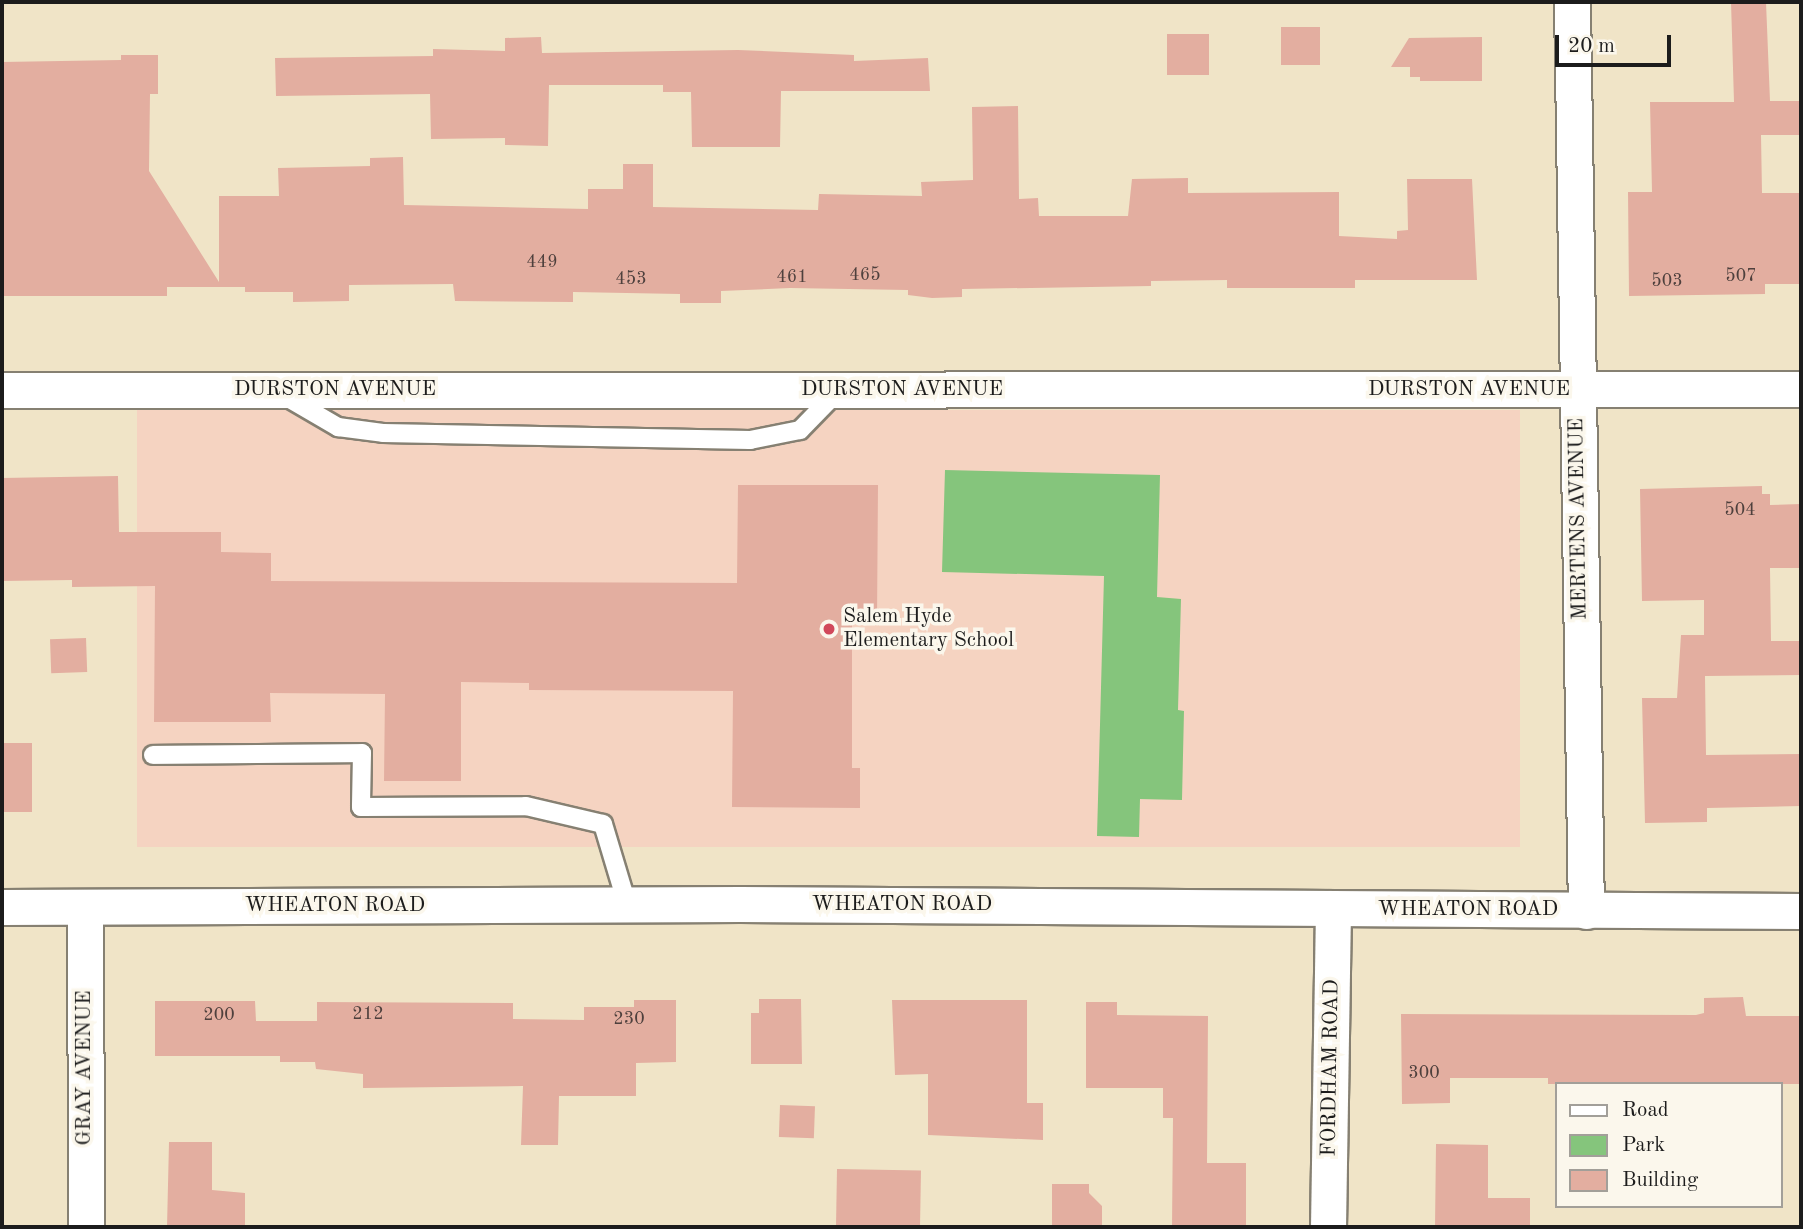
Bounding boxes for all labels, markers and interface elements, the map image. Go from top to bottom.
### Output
scale bar [1558,21,1674,65]
text: 20 m [1568,36,1615,57]
house number: 449 [526,251,558,273]
house number: 465 [849,264,881,286]
house number: 507 [1725,265,1757,287]
house number: 461 [776,266,808,288]
house number: 453 [615,268,647,290]
house number: 503 [1651,270,1683,292]
street label: DURSTON AVENUE [234,377,436,403]
street label: DURSTON AVENUE [801,377,1003,403]
street label: DURSTON AVENUE [1368,377,1570,403]
street label: MERTENS AVENUE [1565,418,1593,620]
house number: 504 [1724,499,1756,521]
place label: Salem Hyde Elementary School [843,604,1014,654]
marker: Salem Hyde Elementary School [821,621,837,637]
street label: WHEATON ROAD [812,892,992,918]
street label: WHEATON ROAD [245,893,425,919]
street label: WHEATON ROAD [1378,897,1558,923]
street label: FORDHAM ROAD [1317,979,1345,1157]
street label: GRAY AVENUE [72,990,98,1146]
house number: 212 [352,1003,384,1025]
house number: 200 [203,1004,235,1026]
house number: 230 [613,1008,645,1030]
house number: 300 [1408,1062,1440,1084]
legend [1554,1082,1782,1208]
text: Road [1622,1100,1669,1121]
text: Park [1622,1135,1665,1156]
text: Building [1622,1170,1698,1191]

